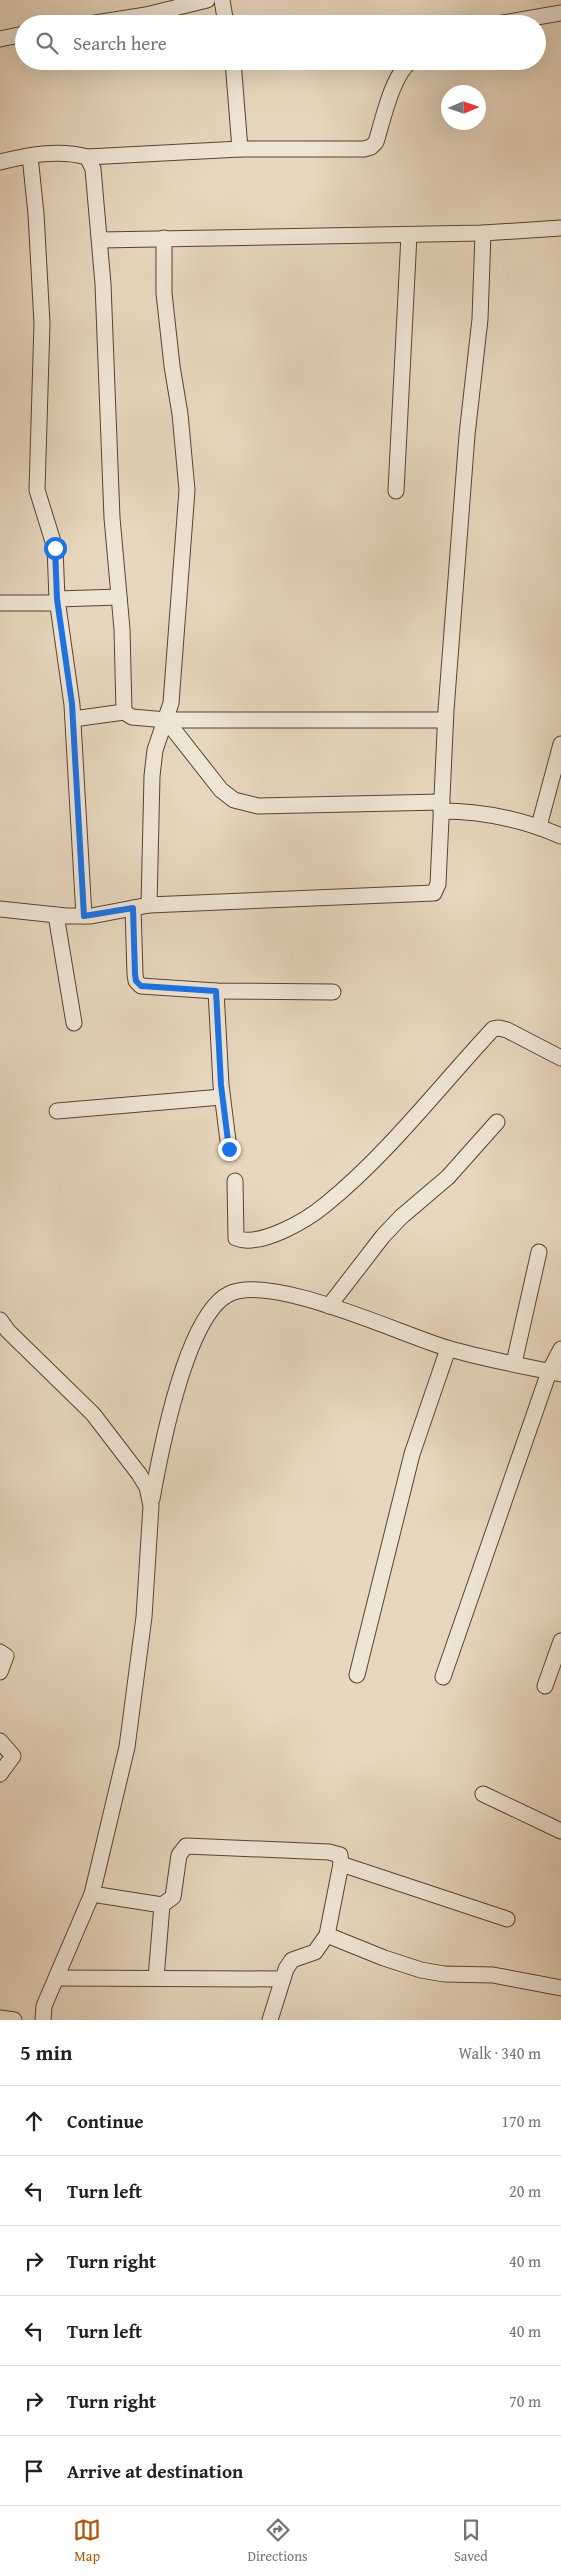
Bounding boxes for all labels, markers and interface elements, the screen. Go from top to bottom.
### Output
search box [15,15,546,70]
icon: search [33,29,61,57]
text: Search here [73,29,167,57]
north arrow [441,85,486,130]
route start [44,537,67,560]
route end [218,1138,241,1161]
text: 5 min [20,2037,72,2068]
text: Walk · 340 m [458,2041,541,2065]
icon: ahead [20,2107,48,2135]
text: Continue [67,2107,144,2135]
text: 170 m [501,2109,541,2133]
icon: left [20,2177,48,2205]
text: Turn left [67,2177,142,2205]
text: 20 m [509,2179,541,2203]
icon: right [20,2247,48,2275]
text: Turn right [67,2247,156,2275]
text: 40 m [509,2249,541,2273]
icon: left [20,2317,48,2345]
text: Turn left [67,2317,142,2345]
text: 40 m [509,2319,541,2343]
icon: right [20,2387,48,2415]
text: Turn right [67,2387,156,2415]
text: 70 m [509,2389,541,2413]
icon: arrive [20,2457,48,2485]
text: Arrive at destination [67,2457,243,2485]
tab: Map [73,2516,101,2566]
tab: Directions [247,2516,308,2566]
tab: Saved [454,2516,488,2566]

